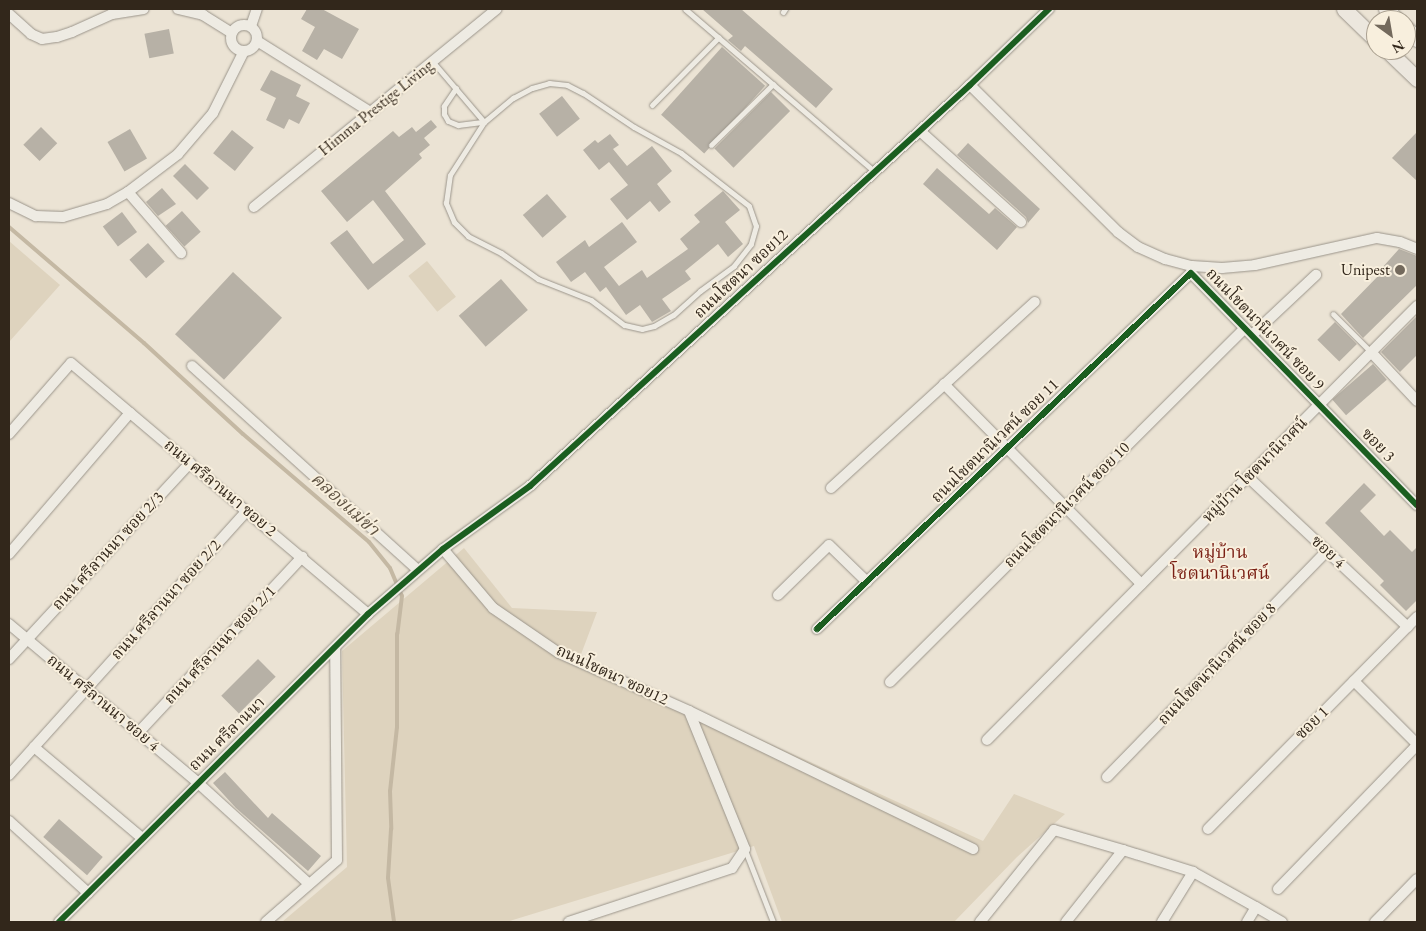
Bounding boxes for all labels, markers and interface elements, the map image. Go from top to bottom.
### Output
north arrow [1366,10,1416,60]
text: N [1389,36,1408,58]
street label: Himma Prestige Living [315,56,437,160]
street label: ถนนโชตนา ซอย12 [690,226,792,322]
place label: Unipest [1341,260,1390,280]
street label: ถนนโชตนานิเวศน์ ซอย 9 [1202,264,1328,394]
marker: Unipest [1394,264,1406,276]
street label: ถนนโชตนานิเวศน์ ซอย 11 [927,375,1063,507]
street label: หมู่บ้าน โชตนานิเวศน์ [1198,413,1312,527]
street label: ซอย 3 [1357,424,1399,466]
street label: ถนน ศรีลานนา ซอย 2 [160,435,280,541]
street label: ถนนโชตนานิเวศน์ ซอย 10 [1000,438,1134,572]
water label: คลองแม่ข่า [306,468,384,540]
street label: ถนน ศรีลานนา ซอย 2/3 [48,488,168,614]
street label: ซอย 4 [1307,532,1349,572]
street label: ถนน ศรีลานนา ซอย 2/2 [107,536,225,664]
district label: หมู่บ้าน โชตนานิเวศน์ [1170,542,1270,584]
street label: ถนน ศรีลานนา ซอย 2/1 [160,582,280,708]
street label: ถนนโชตนานิเวศน์ ซอย 8 [1154,599,1280,729]
street label: ถนนโชตนา ซอย12 [553,641,671,709]
street label: ถนน ศรีลานนา ซอย 4 [43,650,163,756]
street label: ถนน ศรีลานนา [185,693,269,775]
street label: ซอย 1 [1291,702,1333,744]

